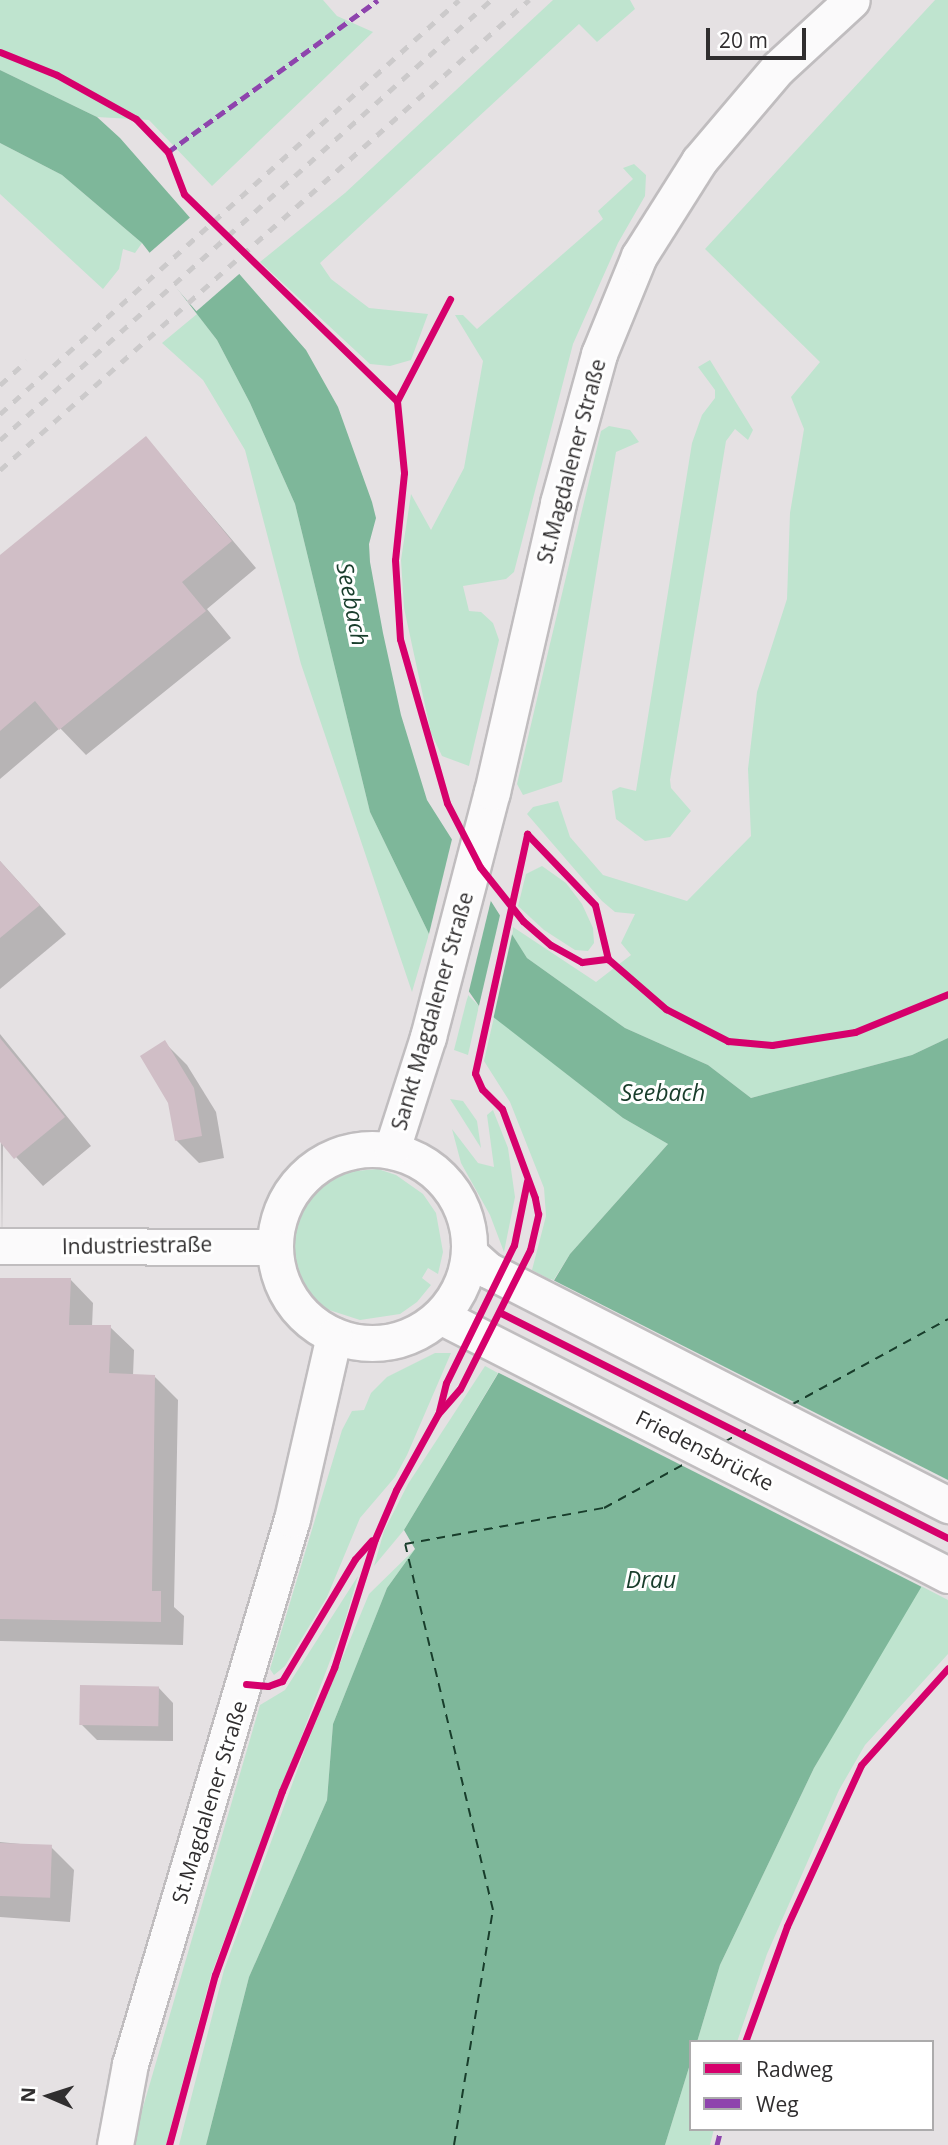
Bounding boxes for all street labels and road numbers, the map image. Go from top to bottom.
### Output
street label: St.Magdalener Straße [532,356,610,566]
street label: Sankt Magdalener Straße [386,889,478,1133]
street label: Industriestraße [62,1231,212,1259]
street label: Friedensbrücke [632,1404,778,1496]
street label: St.Magdalener Straße [166,1697,252,1907]

